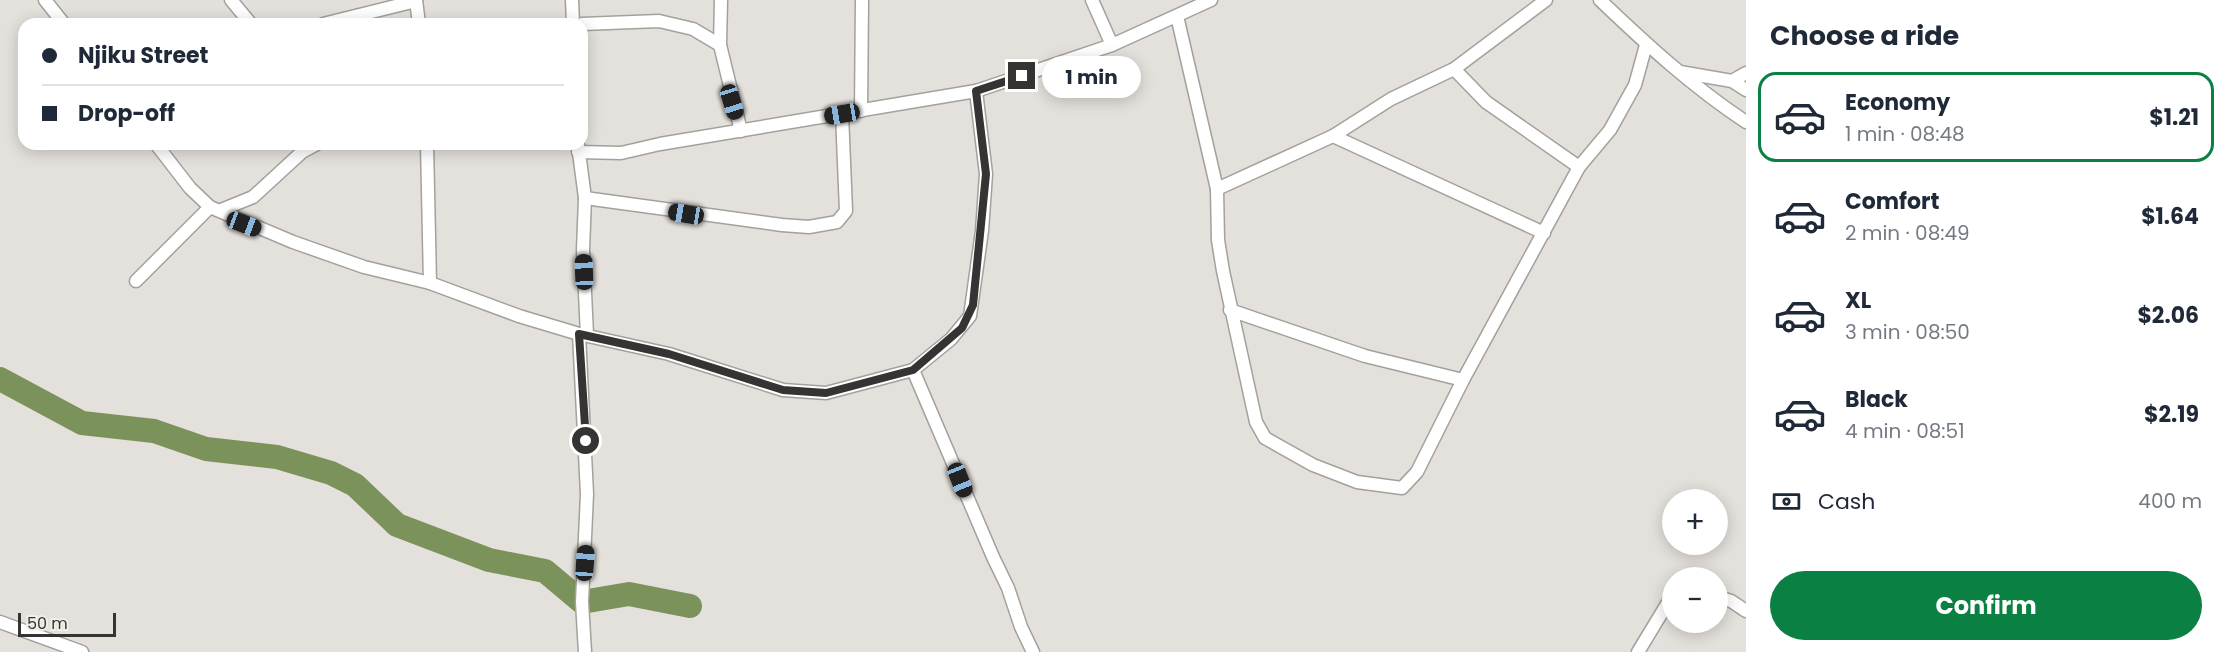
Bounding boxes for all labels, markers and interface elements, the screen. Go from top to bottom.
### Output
text: Choose a ride [1770,17,1959,54]
text: Njiku Street [78,40,209,71]
callout: 1 min [1043,55,1142,97]
route end [1008,62,1035,89]
text: 1 min [1065,63,1118,91]
car [718,82,746,122]
text: Economy [1845,87,1950,118]
icon: car [1773,90,1827,144]
text: Drop-off [78,98,175,129]
car [823,102,861,126]
text: $1.21 [2149,102,2199,133]
text: 1 min · 08:48 [1845,120,1965,148]
text: Comfort [1845,186,1939,217]
icon: car [1773,189,1827,243]
text: $1.64 [2141,201,2199,232]
car [667,202,705,226]
car [224,209,264,239]
text: 2 min · 08:49 [1845,219,1970,247]
car [574,254,594,290]
text: XL [1845,285,1871,316]
icon: car [1773,288,1827,342]
text: $2.06 [2137,300,2199,331]
text: 3 min · 08:50 [1845,318,1970,346]
text: Black [1845,384,1908,415]
icon: car [1773,387,1827,441]
text: $2.19 [2144,399,2199,430]
text: 4 min · 08:51 [1845,417,1965,445]
route start [572,427,599,454]
car [945,460,975,500]
icon: cash [1770,485,1803,518]
text: Cash [1818,486,1875,517]
text: 400 m [2138,487,2202,515]
map controls [1662,489,1728,633]
button: + [1662,489,1728,555]
car [575,544,595,582]
button: − [1662,567,1728,633]
button: Confirm [1770,571,2202,640]
scale bar [18,610,116,638]
text: 50 m [27,612,68,635]

